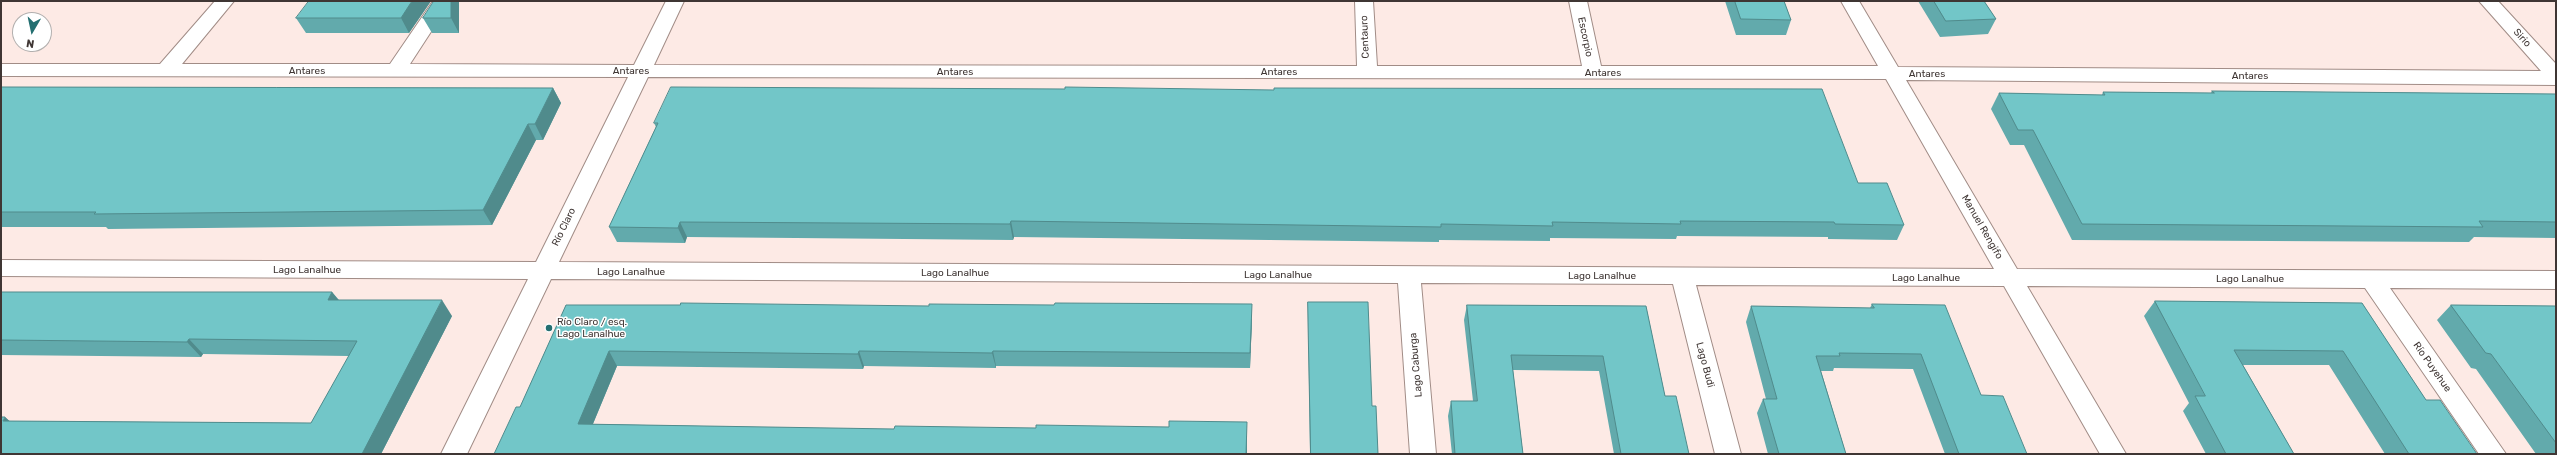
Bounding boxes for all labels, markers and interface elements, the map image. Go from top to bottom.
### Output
north arrow [12,12,52,52]
street label: Centauro [1358,15,1372,59]
street label: Escorpio [1575,16,1595,58]
street label: Sirio [2511,26,2533,50]
text: N [25,36,35,50]
street label: Antares [289,65,325,77]
street label: Antares [613,65,649,77]
street label: Antares [937,66,973,78]
street label: Antares [1261,66,1297,78]
street label: Antares [1585,67,1621,79]
street label: Antares [1909,68,1945,80]
street label: Antares [2232,70,2268,82]
street label: Manuel Rengifo [1959,193,2005,261]
street label: Río Claro [550,206,578,248]
street label: Lago Lanalhue [273,264,341,276]
street label: Lago Lanalhue [597,266,665,278]
street label: Lago Lanalhue [921,267,989,279]
street label: Lago Lanalhue [1244,269,1312,281]
street label: Lago Lanalhue [1568,270,1636,282]
street label: Lago Lanalhue [1892,272,1960,284]
street label: Lago Lanalhue [2216,273,2284,285]
place label: Río Claro / esq. Lago Lanalhue [557,316,627,340]
marker: Río Claro / esq. Lago Lanalhue [544,323,554,333]
street label: Lago Caburga [1407,332,1425,398]
street label: Río Puyehue [2410,340,2454,394]
street label: Lago Budi [1693,341,1717,389]

